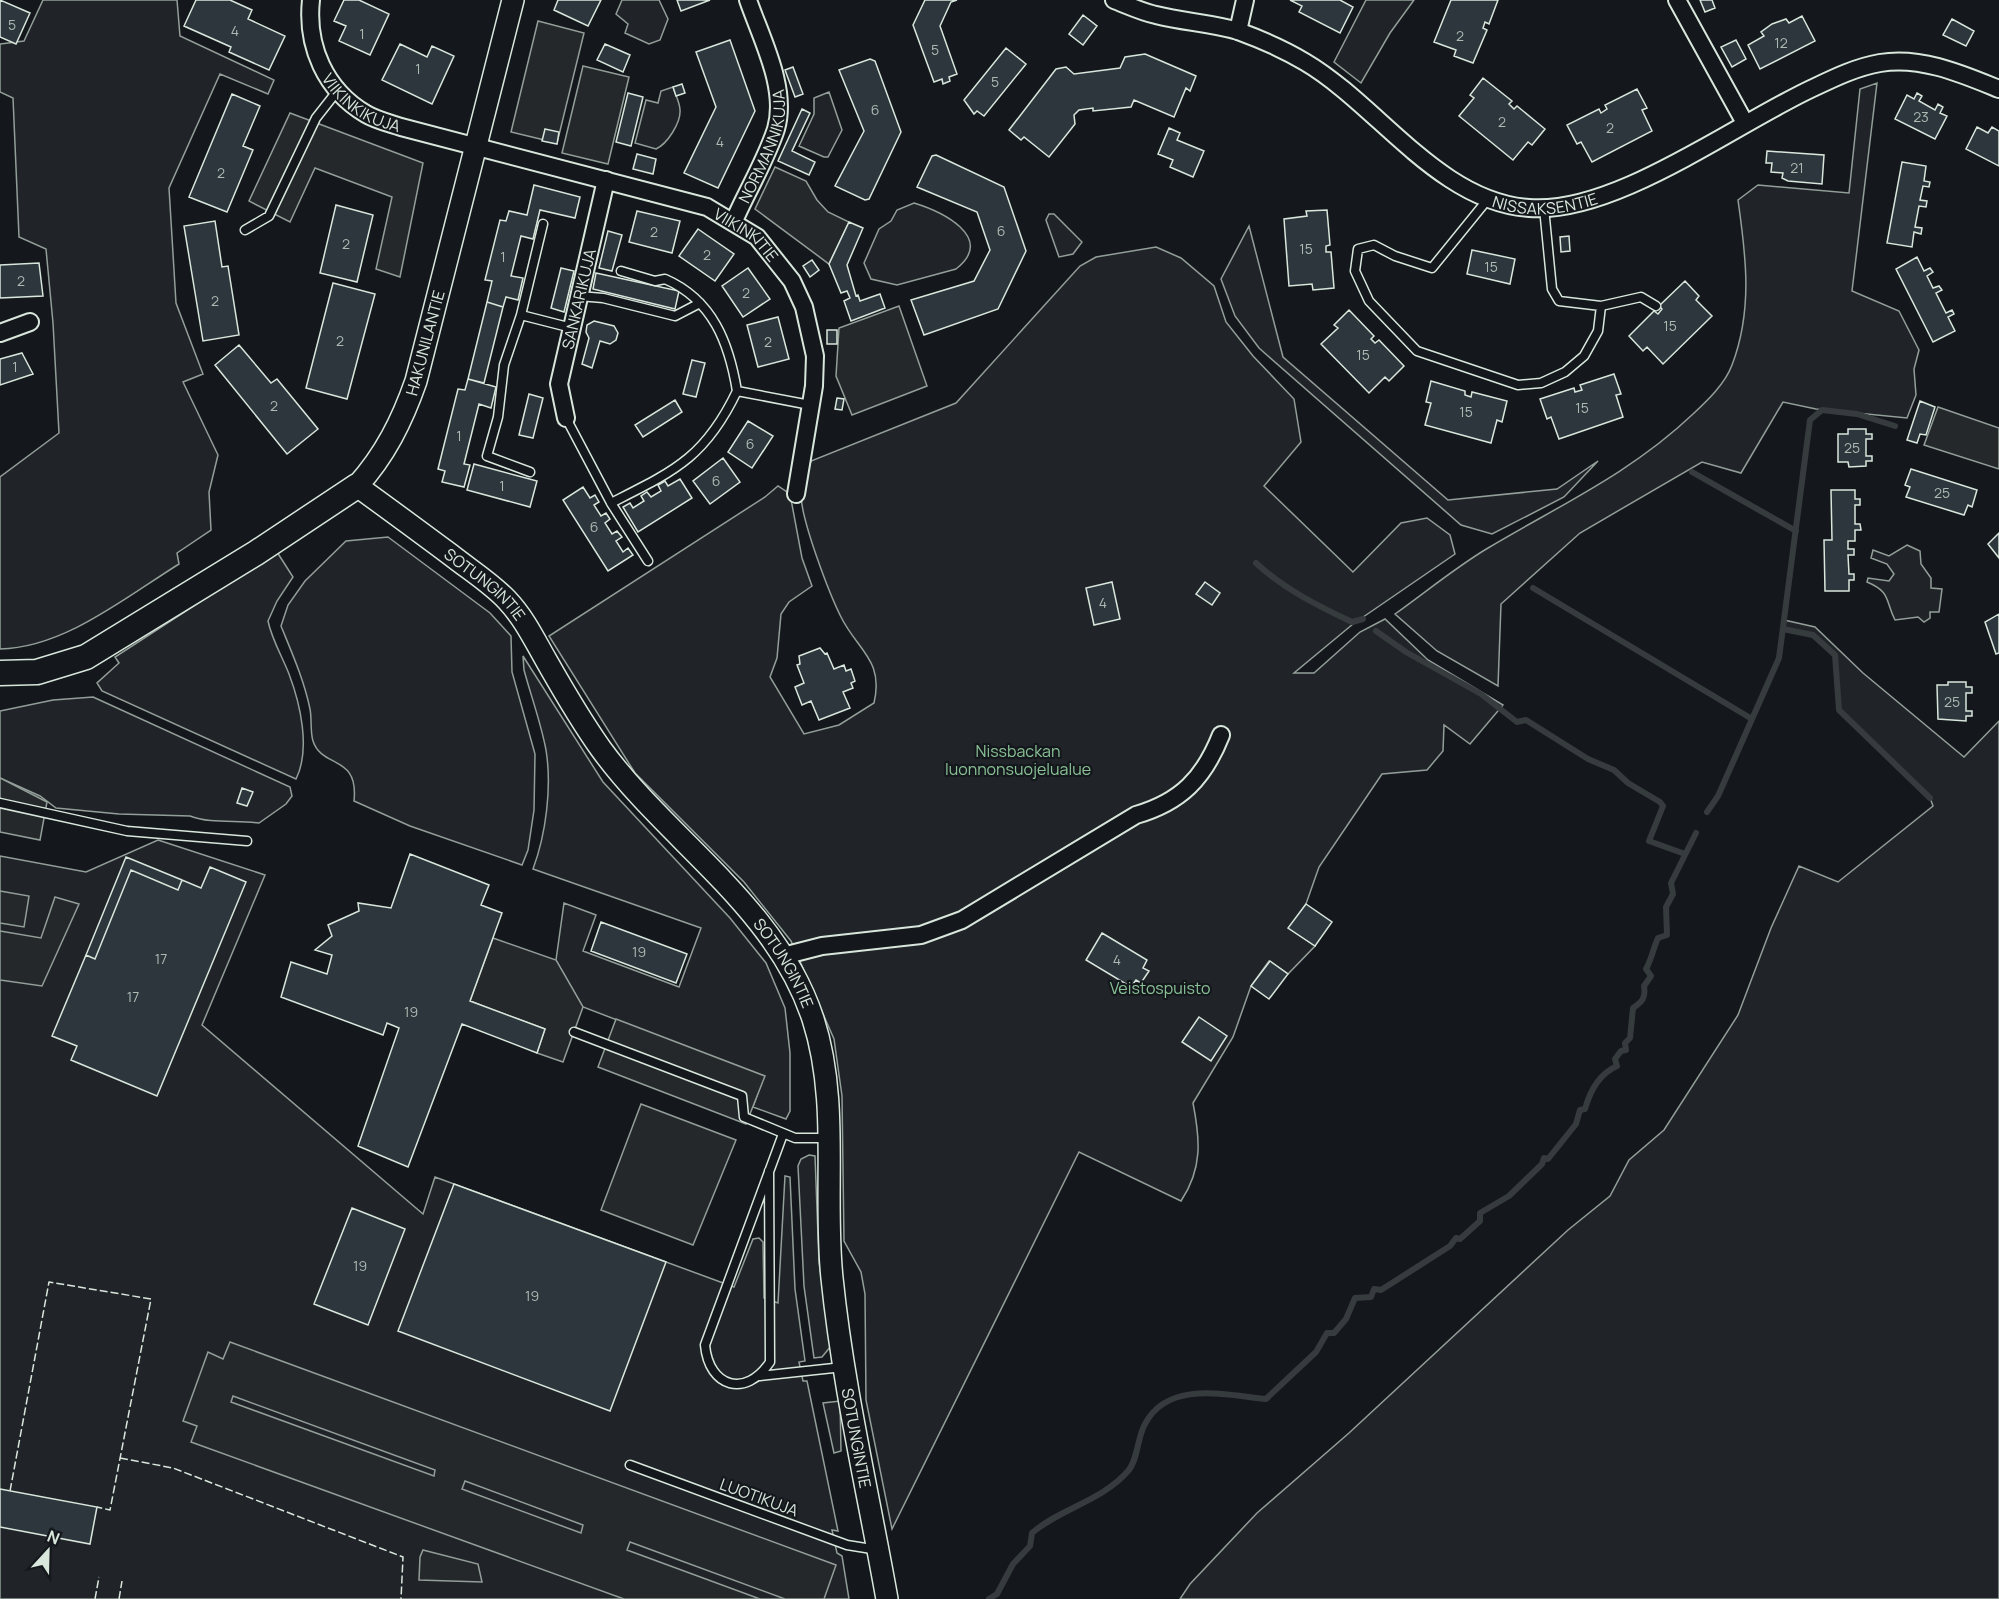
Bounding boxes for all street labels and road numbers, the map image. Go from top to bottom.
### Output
street label: VIIKINKIKUJA [317,69,403,137]
street label: NORMANNIKUJA [733,88,790,207]
street label: NISSAKSENTIE [1490,187,1600,219]
street label: VIIKINKITIE [710,203,783,266]
street label: SANKARIKUJA [556,247,601,351]
street label: HAKUNILANTIE [400,288,450,398]
street label: SOTUNGINTIE [440,543,531,625]
street label: SOTUNGINTIE [749,913,819,1011]
street label: SOTUNGINTIE [837,1386,877,1490]
street label: LUOTIKUJA [717,1473,801,1521]

